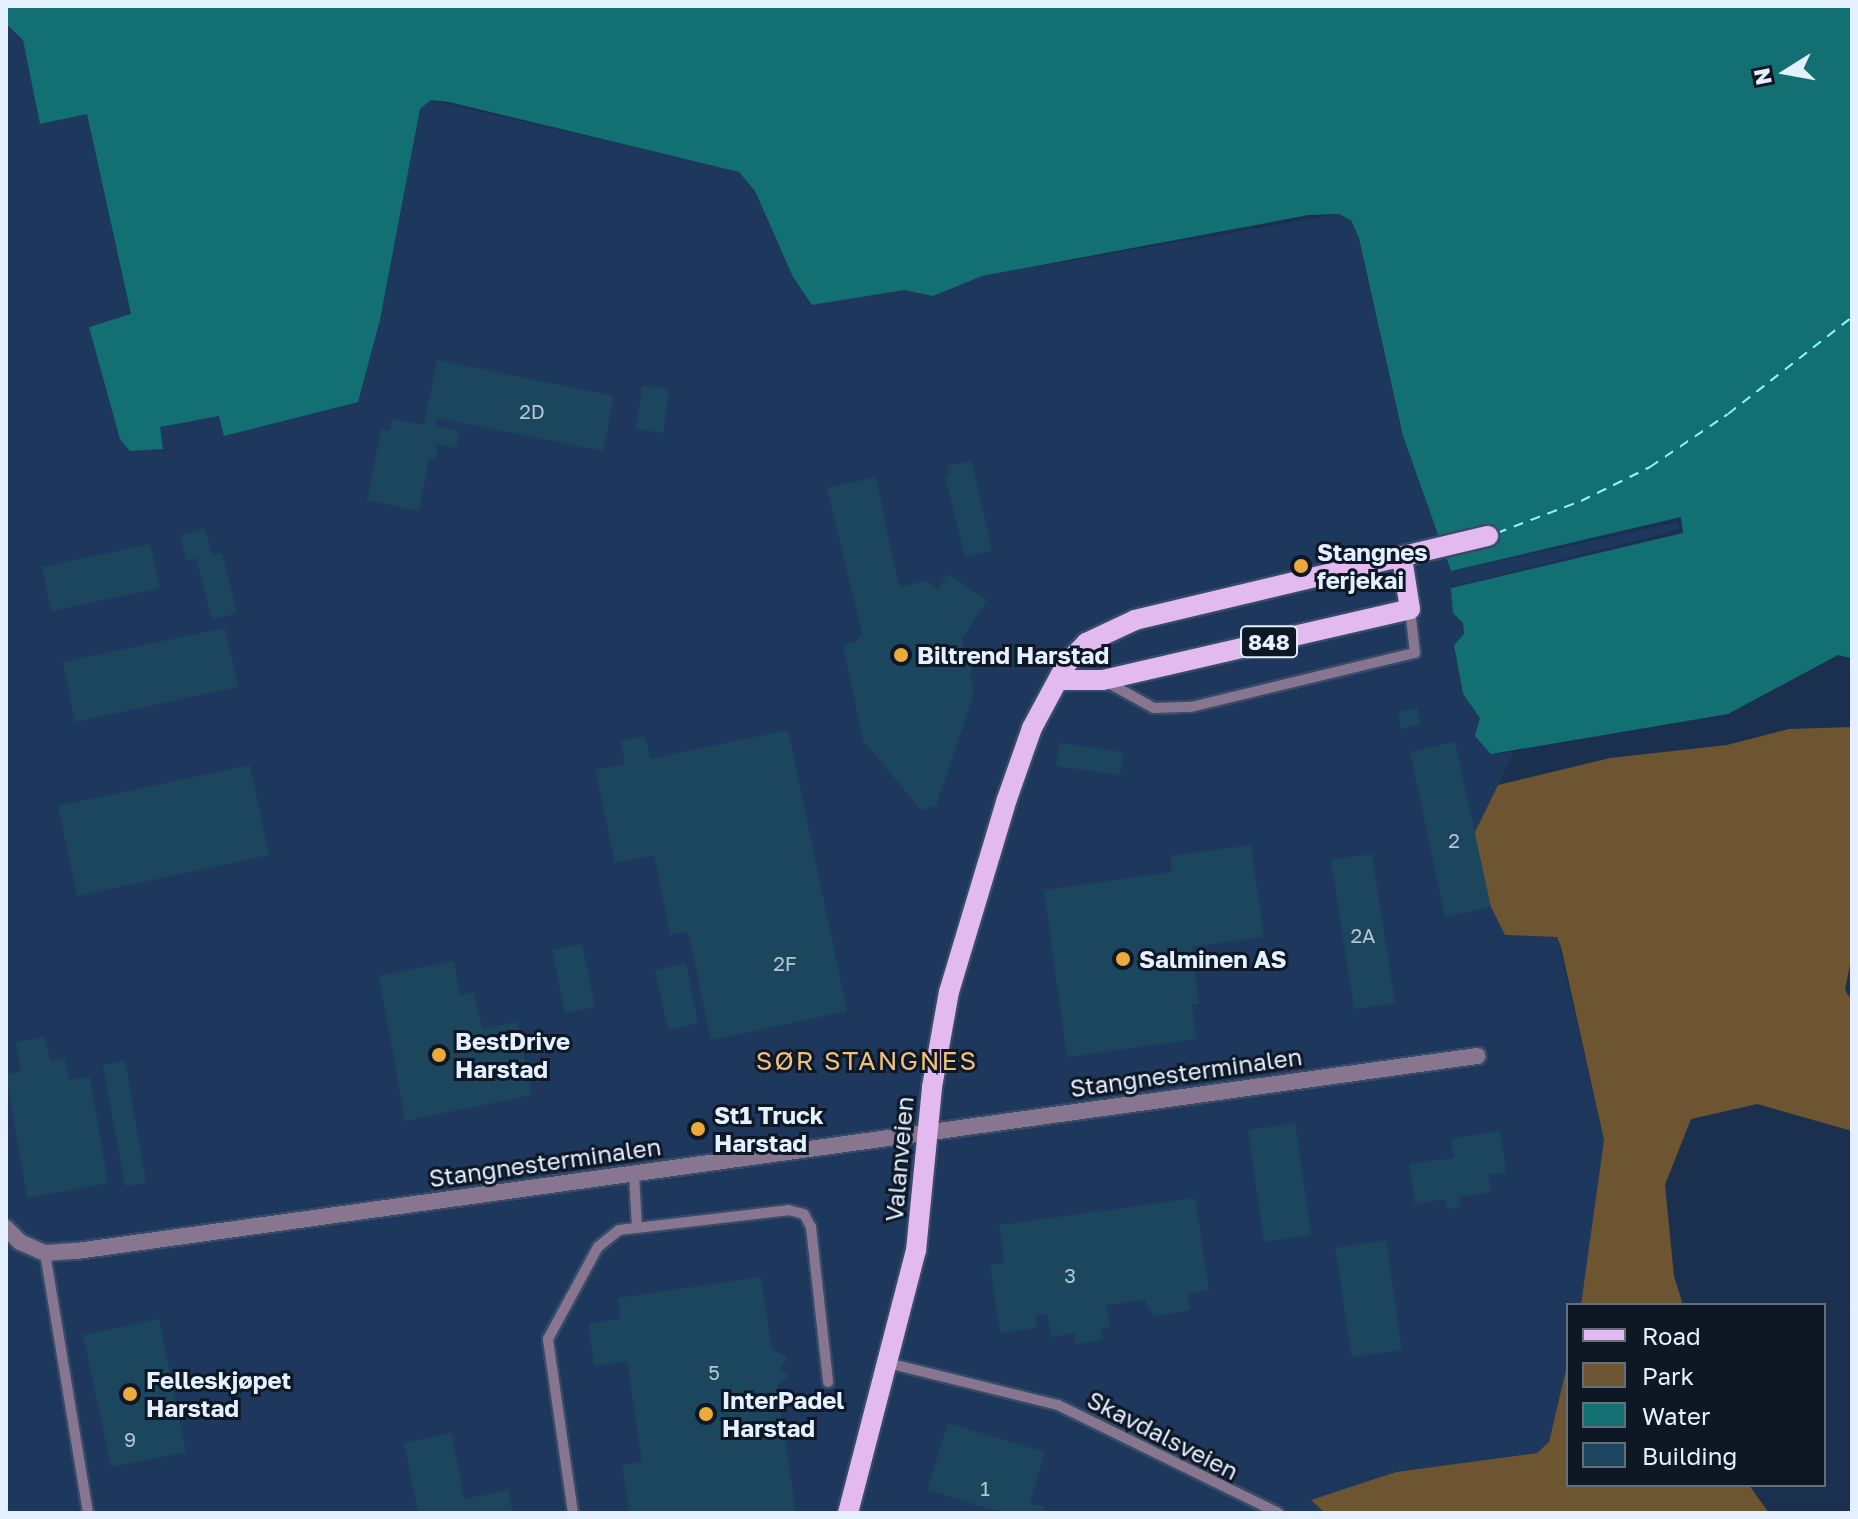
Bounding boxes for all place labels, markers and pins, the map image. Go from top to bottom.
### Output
place label: Stangnes ferjekai [1317,538,1428,594]
marker: Stangnes ferjekai [1292,557,1310,575]
place label: Biltrend Harstad [917,641,1109,669]
marker: Biltrend Harstad [892,646,910,664]
place label: Salminen AS [1139,945,1287,973]
marker: Salminen AS [1114,950,1132,968]
place label: BestDrive Harstad [455,1027,570,1083]
marker: BestDrive Harstad [430,1046,448,1064]
place label: St1 Truck Harstad [714,1101,824,1157]
marker: St1 Truck Harstad [689,1120,707,1138]
place label: Felleskjøpet Harstad [146,1366,291,1422]
marker: Felleskjøpet Harstad [121,1385,139,1403]
place label: InterPadel Harstad [722,1386,844,1442]
marker: InterPadel Harstad [697,1405,715,1423]

